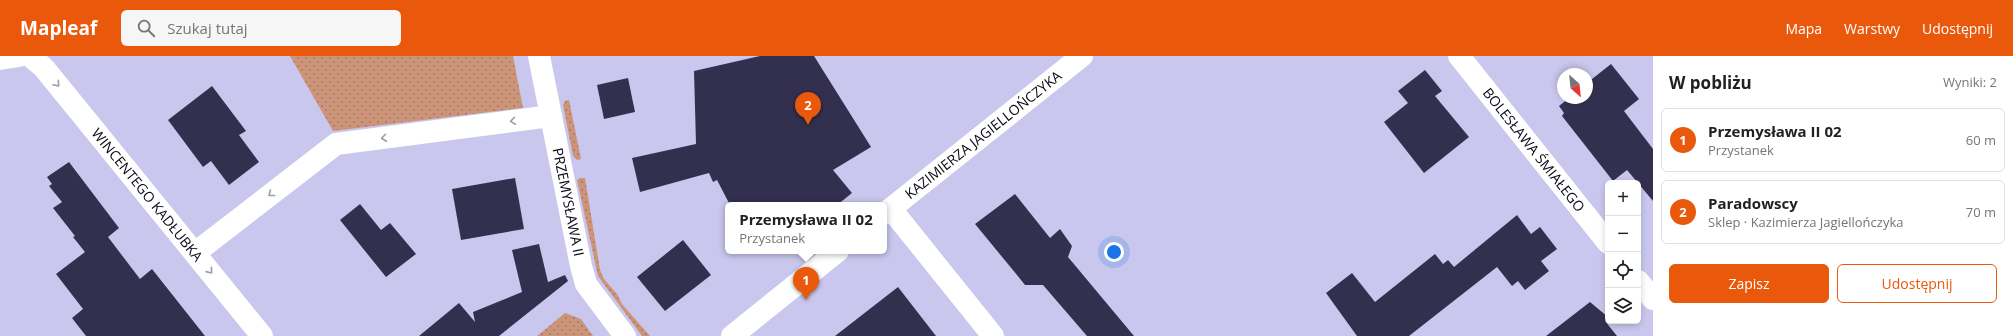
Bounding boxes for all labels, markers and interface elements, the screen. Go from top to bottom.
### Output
search box [121,10,401,46]
text: Mapleaf [20,15,97,41]
icon: search [135,17,157,39]
text: Szukaj tutaj [167,18,248,38]
text: Mapa [1785,19,1822,38]
text: Warstwy [1844,19,1900,38]
text: Udostępnij [1922,19,1993,38]
street label: KAZIMIERZA JAGIELLOŃCZYKA [901,66,1065,203]
north arrow [1557,68,1593,104]
text: W pobliżu [1669,71,1752,94]
text: Wyniki: 2 [1943,73,1997,91]
one-way arrow [52,80,59,87]
street label: BOLESŁAWA ŚMIAŁEGO [1479,84,1590,216]
pin: 2 [795,92,821,125]
one-way arrow [510,117,516,126]
text: Przemysława II 02 [1708,121,1842,141]
street label: WINCENTEGO KADŁUBKA [88,124,208,265]
text: 1 [1679,131,1687,149]
text: 60 m [1966,131,1996,149]
one-way arrow [381,133,387,142]
text: Przystanek [1708,141,1774,159]
street label: PRZEMYSŁAWA II [549,146,589,258]
map controls [1605,180,1641,324]
button: + [1605,180,1641,216]
one-way arrow [268,189,275,197]
text: Paradowscy [1708,193,1798,213]
popup [725,202,887,254]
text: 2 [1679,203,1687,221]
text: 70 m [1966,203,1996,221]
text: Przemysława II 02 [739,209,873,229]
text: Sklep · Kazimierza Jagiellończyka [1708,213,1903,231]
button: − [1605,216,1641,252]
text: Przystanek [739,229,805,247]
your location [1104,242,1124,262]
button: locate [1605,252,1641,288]
button: Zapisz [1669,264,1829,303]
button: Udostępnij [1837,264,1997,303]
one-way arrow [206,267,213,274]
pin: 1 [793,267,819,300]
button: layers [1605,288,1641,324]

